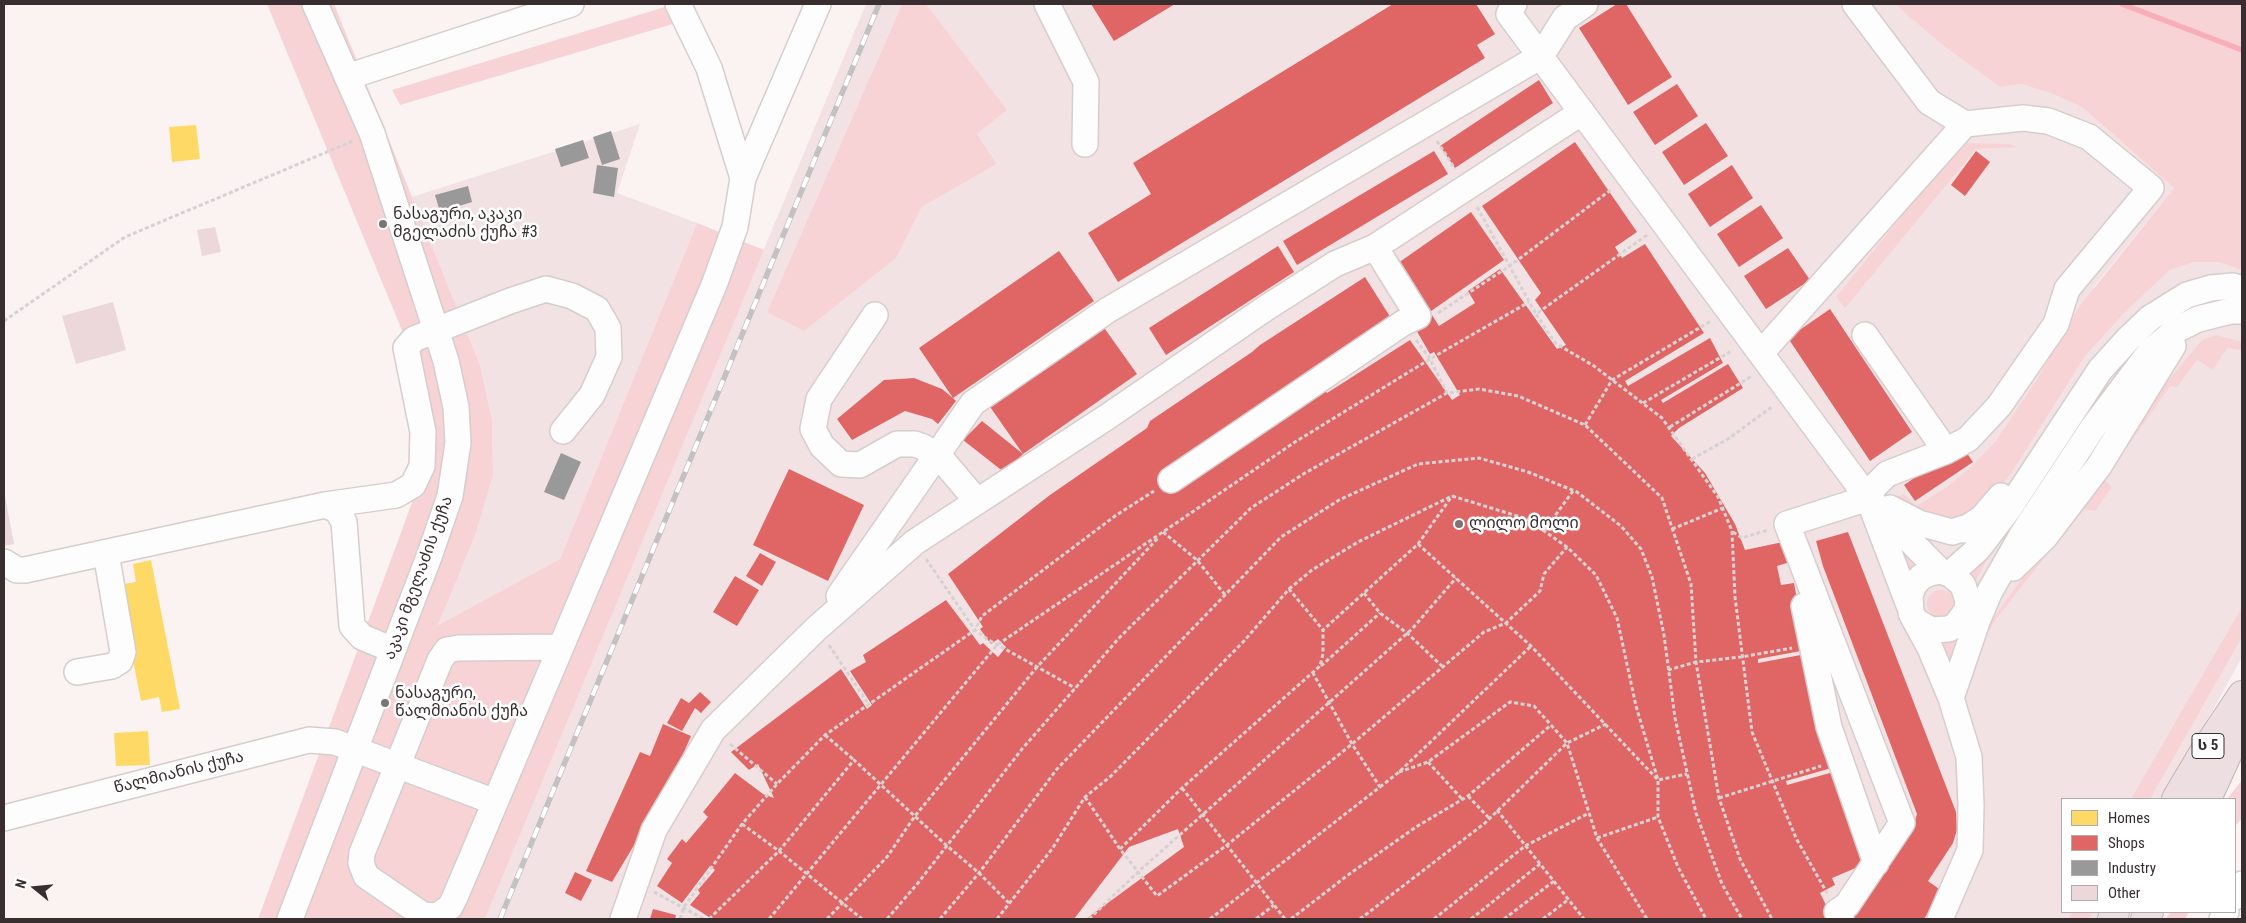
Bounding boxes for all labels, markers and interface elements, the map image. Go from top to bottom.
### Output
place label: ნასაგური, აკაკი მგელაძის ქუჩა #3 [393,205,538,243]
marker: ნასაგური, აკაკი მგელაძის ქუჩა #3 [377,218,389,230]
street label: აკაკი მგელაძის ქუჩა [380,494,458,662]
place label: ლილო მოლი [1469,514,1579,534]
marker: ლილო მოლი [1453,518,1465,530]
place label: ნასაგური, წალმიანის ქუჩა [395,684,528,722]
marker: ნასაგური, წალმიანის ქუჩა [379,697,391,709]
road number: ს 5 [2192,734,2224,758]
street label: წალმიანის ქუჩა [112,748,246,798]
legend [2061,798,2236,913]
text: Homes [2108,809,2150,827]
text: Shops [2108,834,2145,852]
text: Industry [2108,859,2156,877]
north arrow [10,863,60,913]
text: N [12,877,30,890]
text: Other [2108,884,2140,902]

